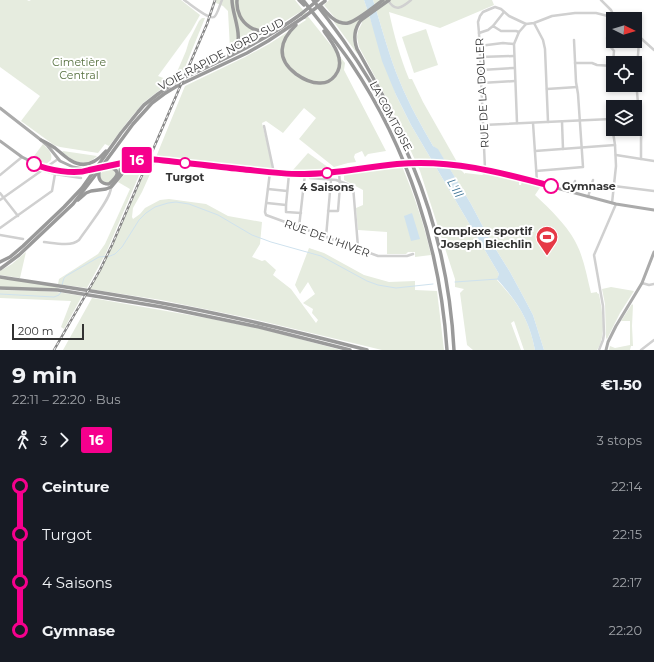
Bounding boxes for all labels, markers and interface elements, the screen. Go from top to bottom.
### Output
north arrow [606,12,642,48]
map controls [606,12,642,136]
street label: VOIE RAPIDE NORD-SUD [156,15,286,93]
street label: RUE DE LA DOLLER [472,38,492,148]
park label: Cimetière Central [52,55,106,82]
button: locate [606,56,642,92]
street label: LA COMTOISE [367,79,415,153]
button: layers [606,100,642,136]
line badge: 16 [119,147,155,173]
text: 16 [130,151,144,169]
unlabelled marker [26,156,42,172]
marker: Turgot [179,157,191,169]
marker: 4 Saisons [321,167,333,179]
place label: Turgot [166,170,204,184]
water label: L'Ill [444,176,467,201]
marker: Gymnase [543,178,559,194]
place label: Gymnase [562,179,616,193]
place label: 4 Saisons [300,180,354,194]
street label: RUE DE L'HIVER [282,216,372,260]
place label: Complexe sportif Joseph Biechlin [433,224,533,251]
sports icon: Complexe sportif Joseph Biechlin [534,224,560,257]
scale bar [12,322,84,341]
text: 200 m [18,324,53,338]
text: 9 min [12,362,77,389]
text: €1.50 [601,375,642,394]
text: 22:11 – 22:20 · Bus [12,391,121,407]
icon: walk [12,429,34,451]
icon: forward [53,429,75,451]
text: 16 [89,431,104,449]
text: 3 [40,432,47,448]
text: 3 stops [597,432,642,448]
text: Ceinture [42,477,110,496]
text: 22:14 [611,478,642,494]
text: Turgot [42,525,92,544]
text: 22:15 [612,526,642,542]
text: 4 Saisons [42,573,112,592]
text: 22:17 [612,574,642,590]
text: Gymnase [42,621,115,640]
text: 22:20 [609,622,642,638]

